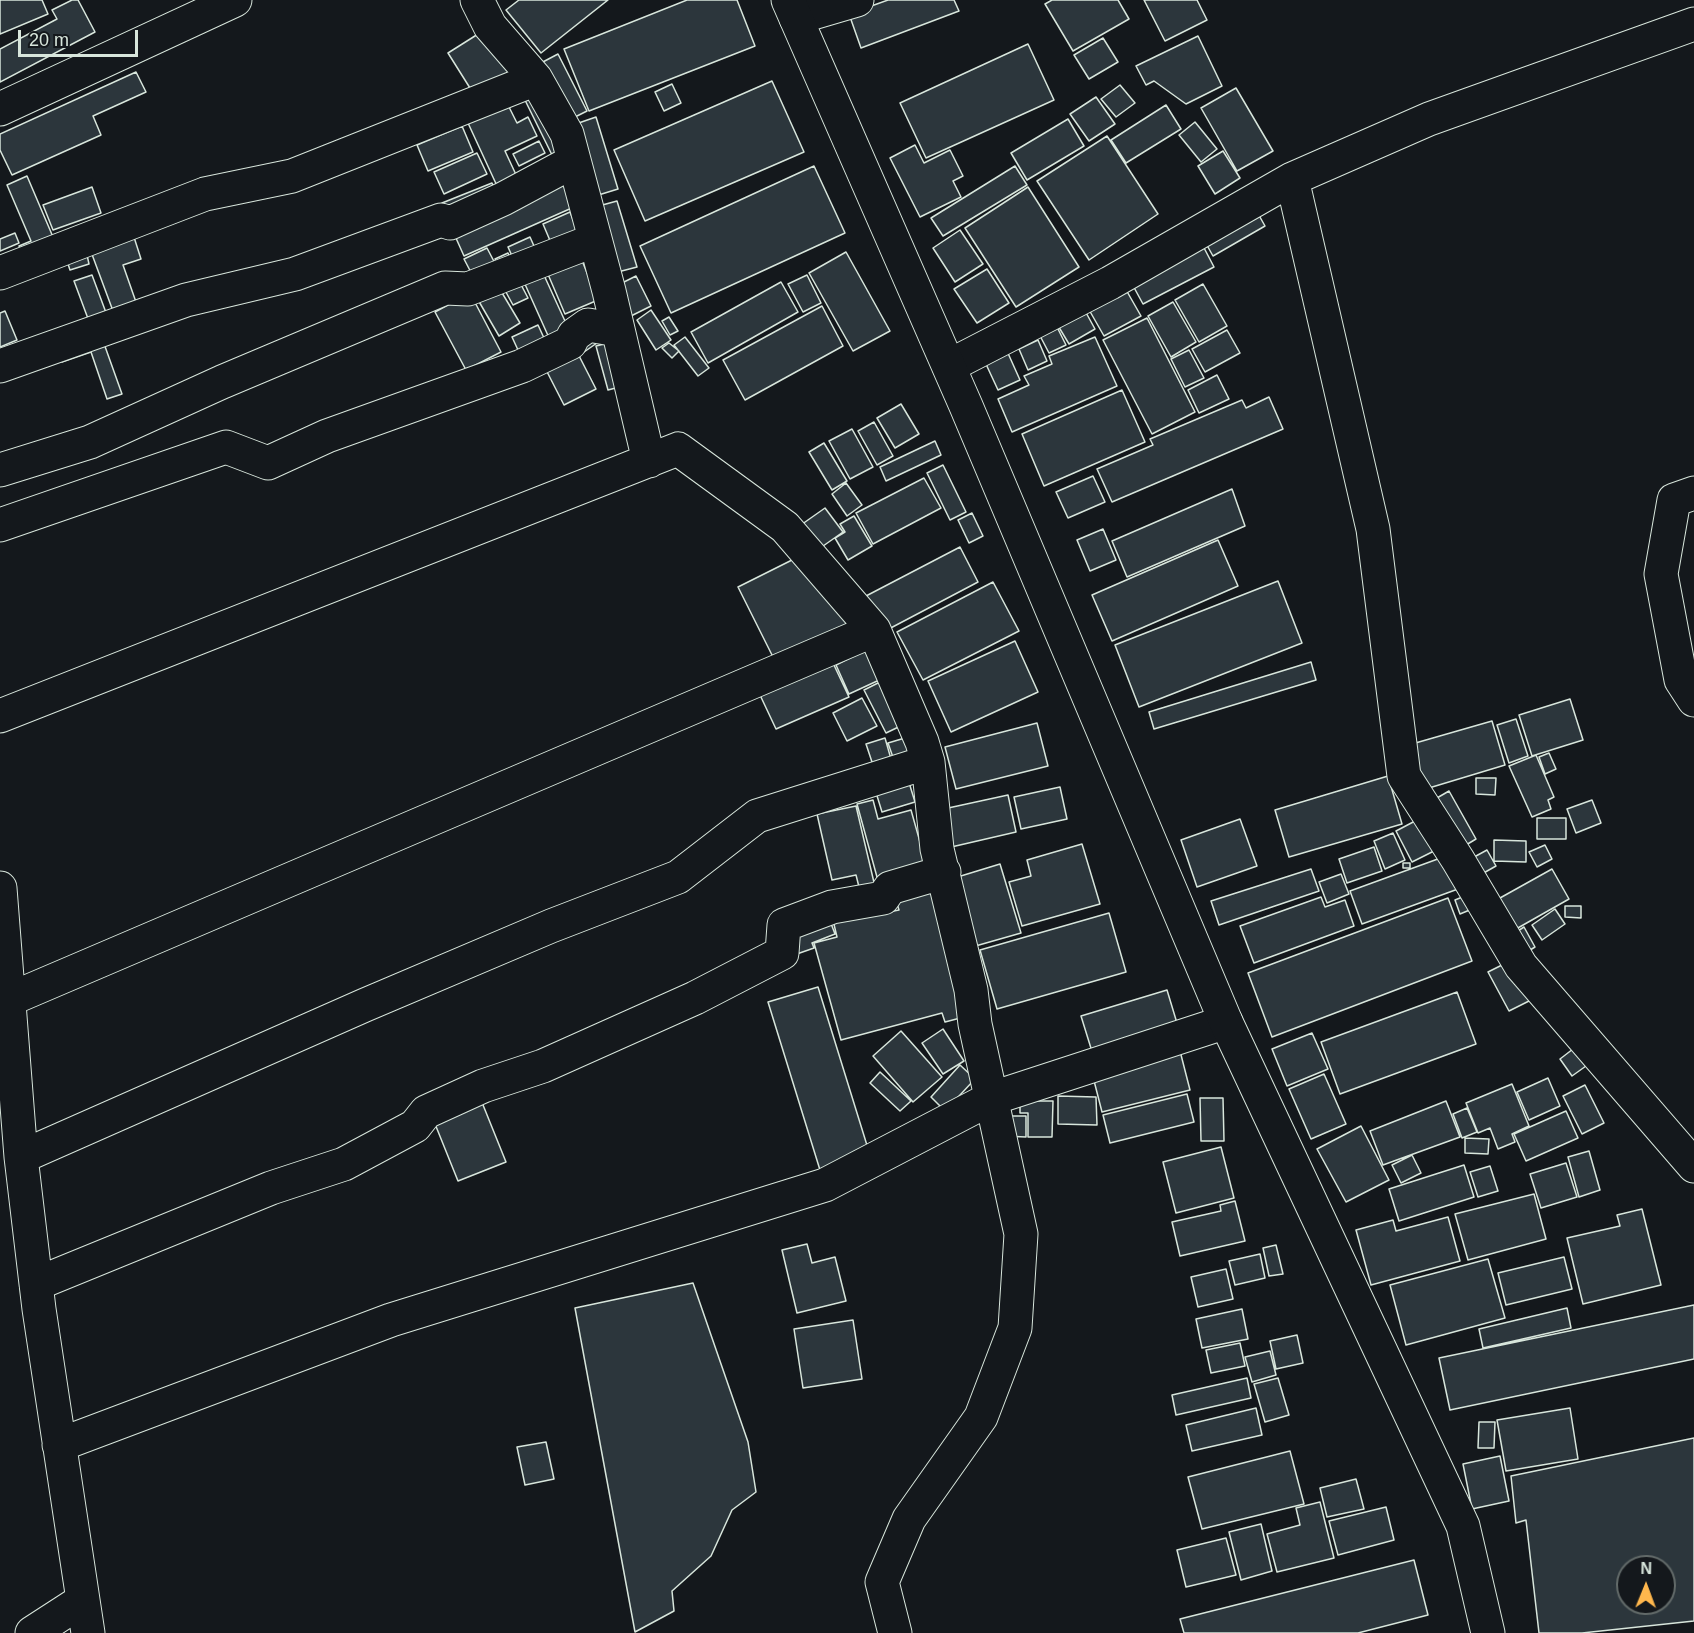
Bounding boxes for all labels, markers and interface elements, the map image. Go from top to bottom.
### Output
scale bar [21,18,141,56]
text: 20 m [29,30,69,50]
north arrow [1616,1555,1676,1615]
text: N [1640,1560,1652,1577]

